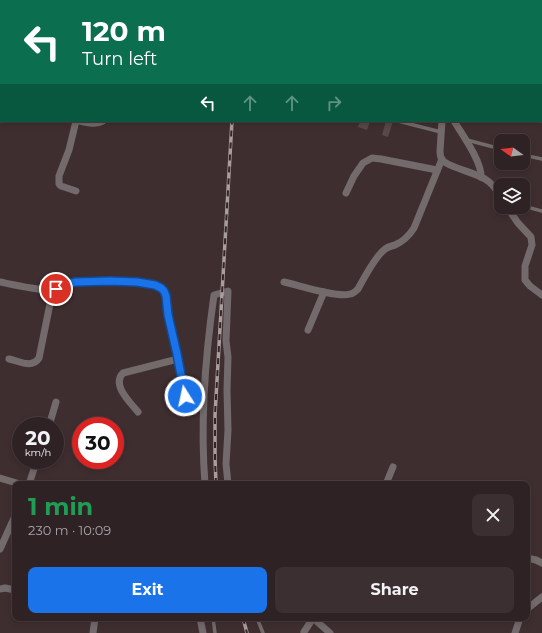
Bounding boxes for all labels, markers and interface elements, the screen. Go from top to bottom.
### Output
text: 120 m [82,14,166,48]
icon: left [16,16,68,68]
text: Turn left [82,48,157,70]
icon: left [197,92,219,114]
icon: ahead [239,92,261,114]
icon: ahead [281,92,303,114]
icon: right [323,92,345,114]
north arrow [494,134,530,170]
map controls [494,134,530,214]
button: layers [494,178,530,214]
pin [39,272,73,306]
icon: arrive [45,278,67,300]
position arrow [164,375,206,417]
speed limit sign: 30 [72,417,124,469]
text: 20 [25,426,51,450]
text: km/h [25,446,51,459]
text: 1 min [28,492,93,521]
button: close [472,494,514,536]
text: 230 m · 10:09 [28,522,111,538]
button: Exit [28,567,267,613]
button: Share [275,567,514,613]

